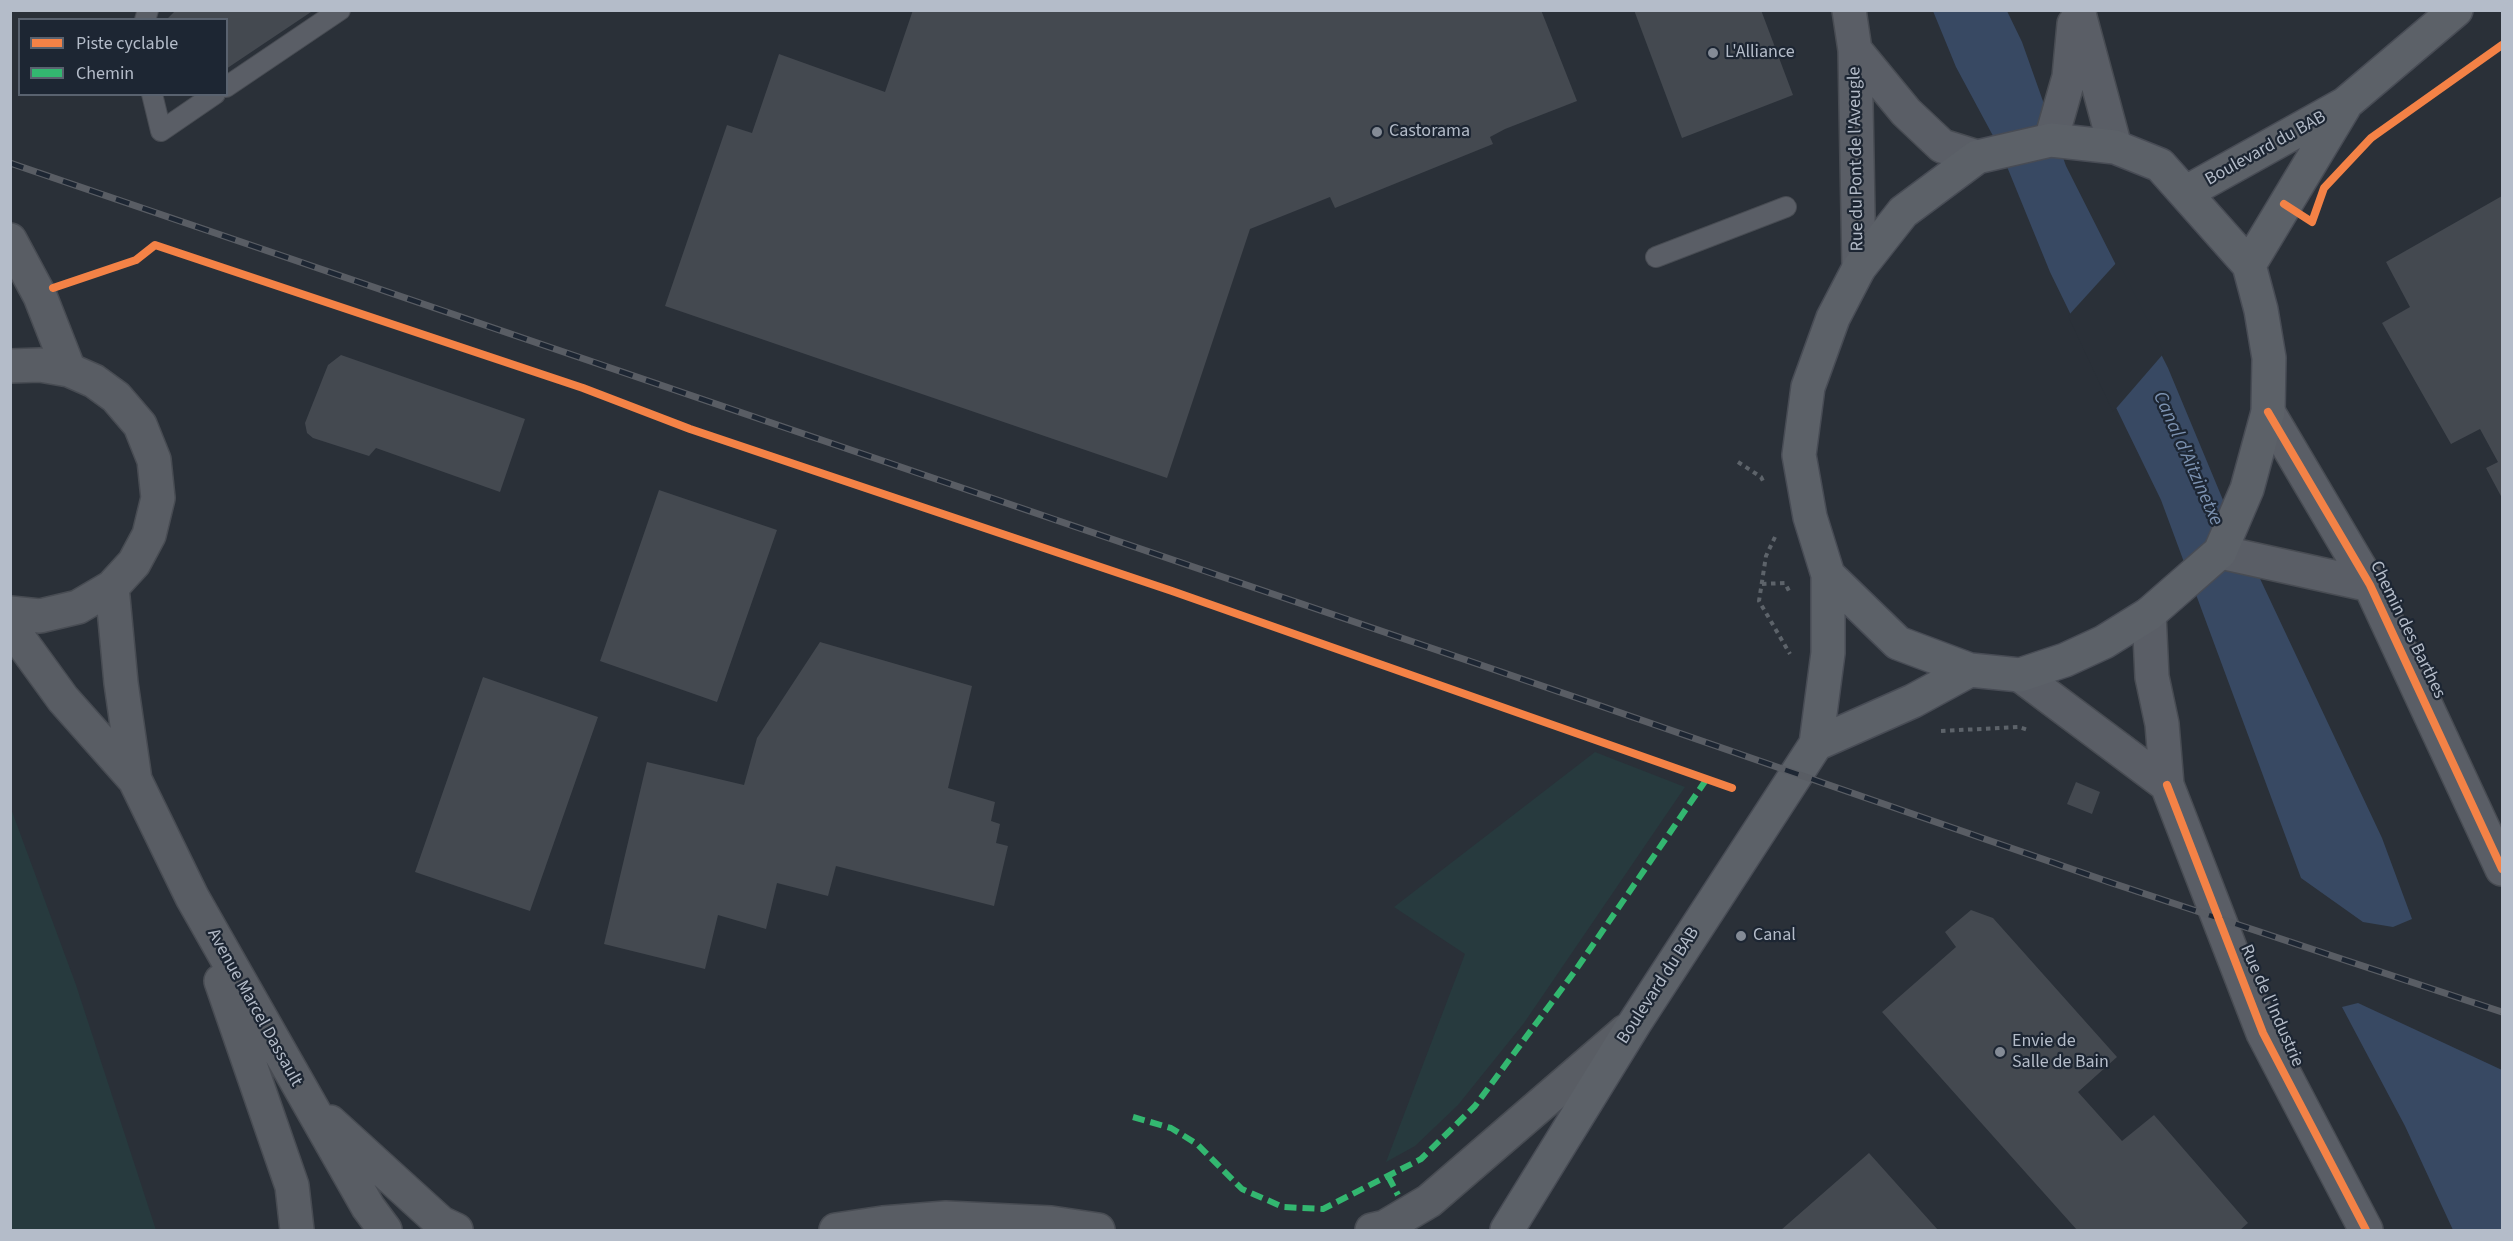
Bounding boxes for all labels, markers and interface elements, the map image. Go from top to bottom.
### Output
legend [18,18,228,96]
text: Piste cyclable [76,31,178,56]
place label: L'Alliance [1725,42,1795,64]
marker: L'Alliance [1706,46,1720,60]
text: Chemin [76,61,134,86]
street label: Rue du Pont de l'Aveugle [1845,66,1869,252]
street label: Boulevard du BAB [2202,107,2330,191]
place label: Castorama [1389,121,1470,143]
marker: Castorama [1370,125,1384,139]
water label: Canal d'Aitzinetxe [2147,388,2227,530]
street label: Chemin des Barthes [2364,558,2450,702]
street label: Boulevard du BAB [1613,924,1705,1048]
street label: Avenue Marcel Dassault [202,925,306,1091]
place label: Canal [1753,925,1796,947]
marker: Canal [1734,929,1748,943]
street label: Rue de l'Industrie [2234,942,2308,1070]
place label: Envie de Salle de Bain [2012,1031,2109,1074]
marker: Envie de Salle de Bain [1993,1045,2007,1059]

